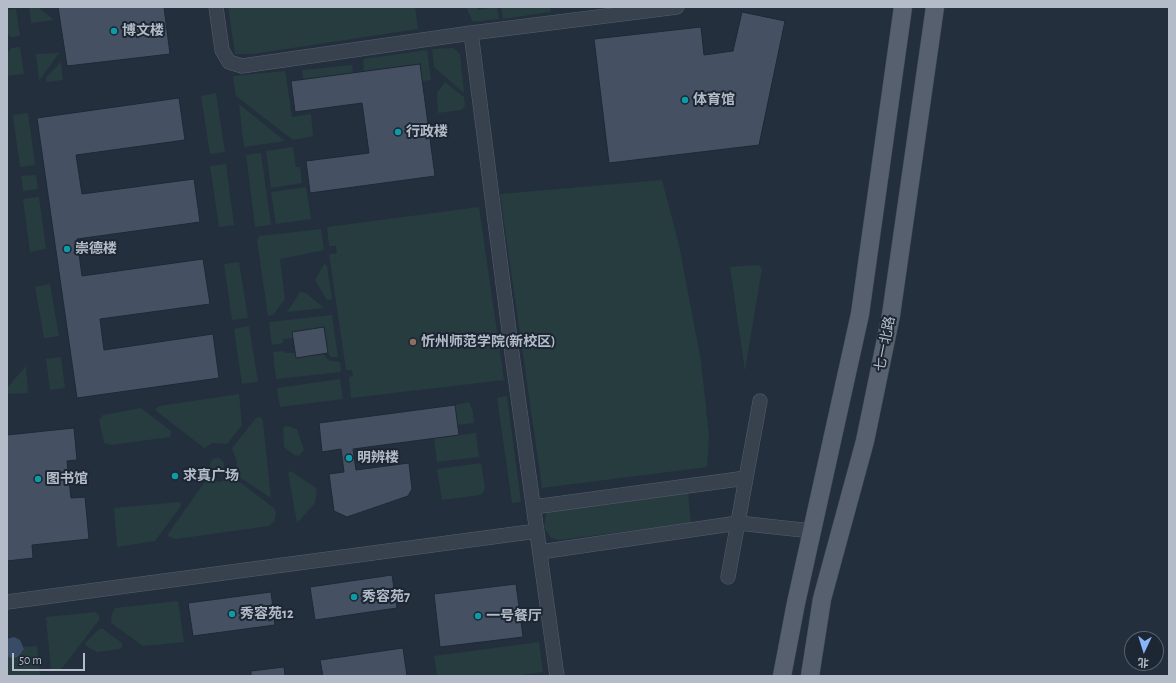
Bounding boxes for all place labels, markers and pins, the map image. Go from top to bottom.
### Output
place label: 博文楼 [122,23,164,39]
marker: 博文楼 [109,26,119,36]
place label: 体育馆 [693,92,735,108]
marker: 体育馆 [680,95,690,105]
place label: 行政楼 [406,124,448,140]
marker: 行政楼 [393,127,403,137]
place label: 崇德楼 [75,241,117,257]
marker: 崇德楼 [62,244,72,254]
place label: 忻州师范学院(新校区) [421,334,555,350]
marker: 忻州师范学院(新校区) [408,337,418,347]
place label: 明辨楼 [357,450,399,466]
marker: 明辨楼 [344,453,354,463]
place label: 求真广场 [183,468,239,484]
place label: 图书馆 [46,471,88,487]
marker: 求真广场 [170,471,180,481]
marker: 图书馆 [33,474,43,484]
place label: 秀容苑7 [362,589,410,605]
marker: 秀容苑7 [349,592,359,602]
place label: 秀容苑12 [240,606,294,622]
place label: 一号餐厅 [486,608,542,624]
marker: 秀容苑12 [227,609,237,619]
marker: 一号餐厅 [473,611,483,621]

